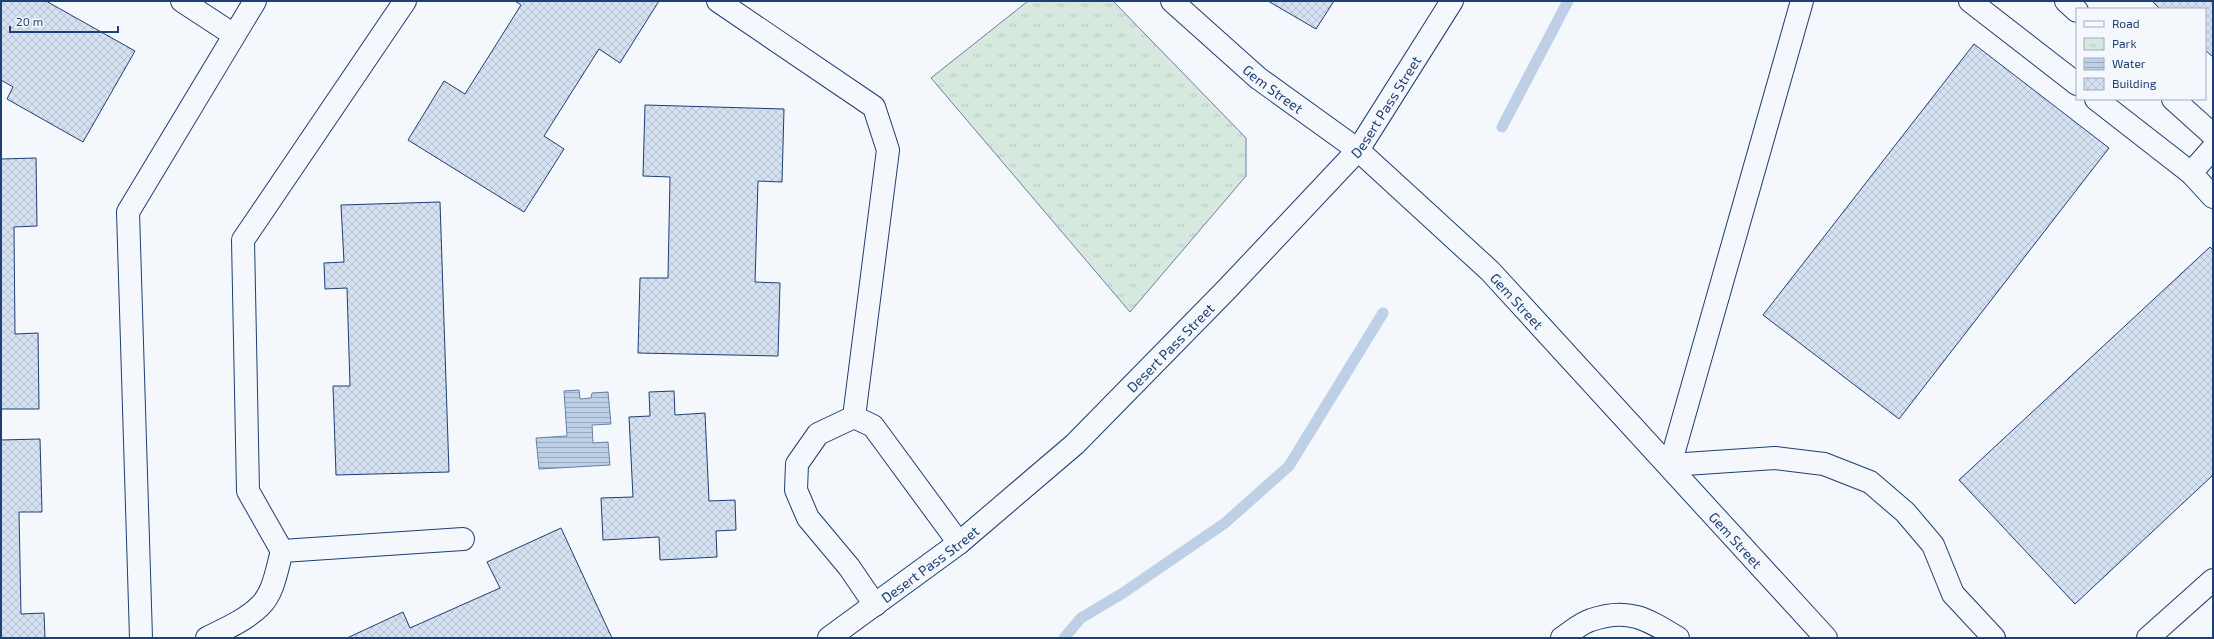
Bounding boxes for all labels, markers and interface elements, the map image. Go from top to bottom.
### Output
scale bar [10,8,118,34]
legend [2076,8,2206,100]
text: 20 m [16,14,43,28]
text: Road [2112,16,2140,30]
text: Park [2112,36,2137,50]
street label: Desert Pass Street [1347,52,1424,161]
text: Water [2112,56,2146,70]
street label: Gem Street [1240,60,1307,116]
text: Building [2112,76,2157,90]
street label: Gem Street [1487,269,1547,333]
street label: Desert Pass Street [1123,299,1217,395]
street label: Gem Street [1706,508,1766,571]
street label: Desert Pass Street [877,522,982,606]

